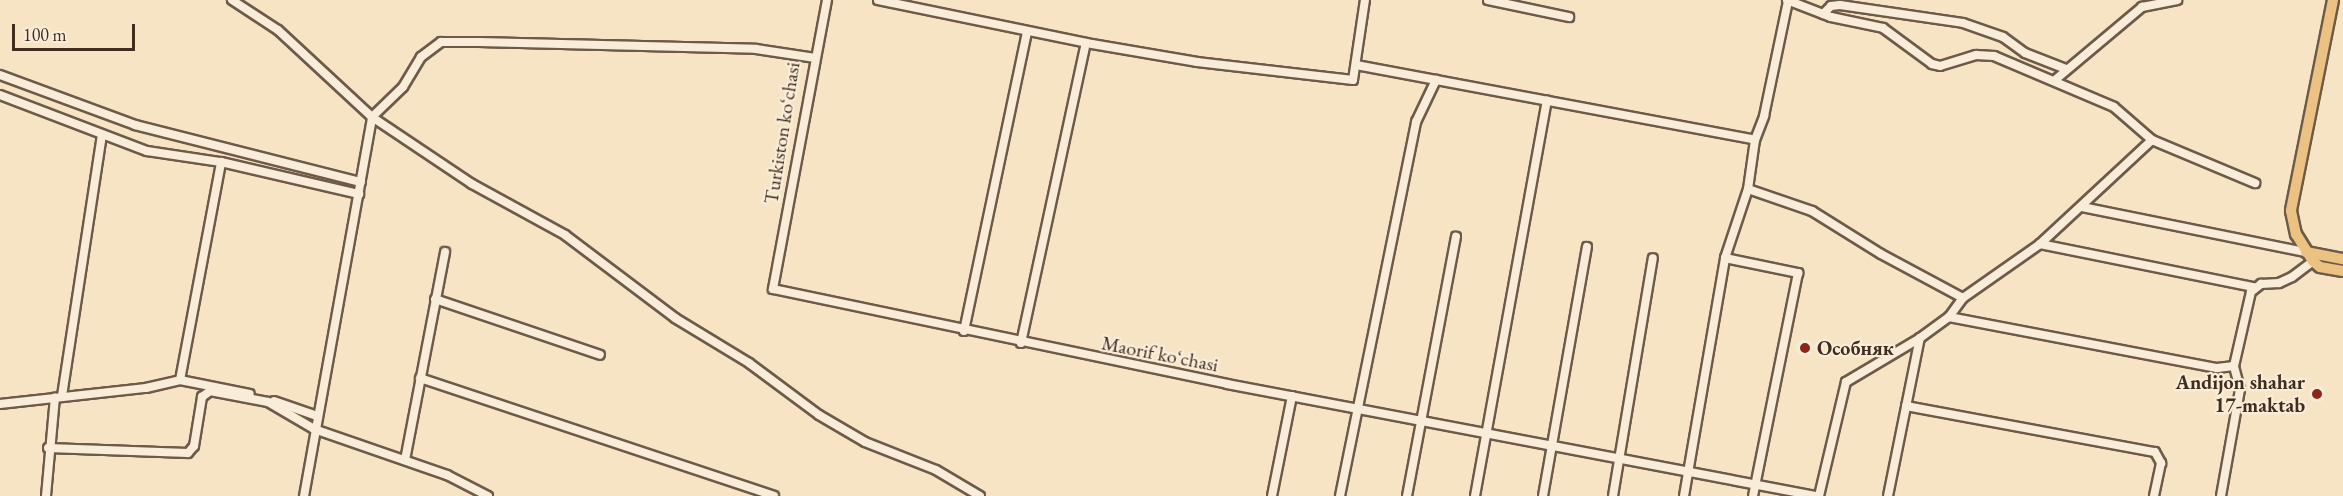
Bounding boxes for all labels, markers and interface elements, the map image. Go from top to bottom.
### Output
scale bar [15,12,138,50]
text: 100 m [23,23,67,46]
street label: Turkiston koʻchasi [759,60,805,206]
street label: Maorif koʻchasi [1100,331,1220,377]
place label: Особняк [1817,336,1894,360]
marker: Особняк [1798,341,1812,355]
place label: Andijon shahar 17-maktab [2176,371,2305,418]
marker: Andijon shahar 17-maktab [2310,387,2324,401]

